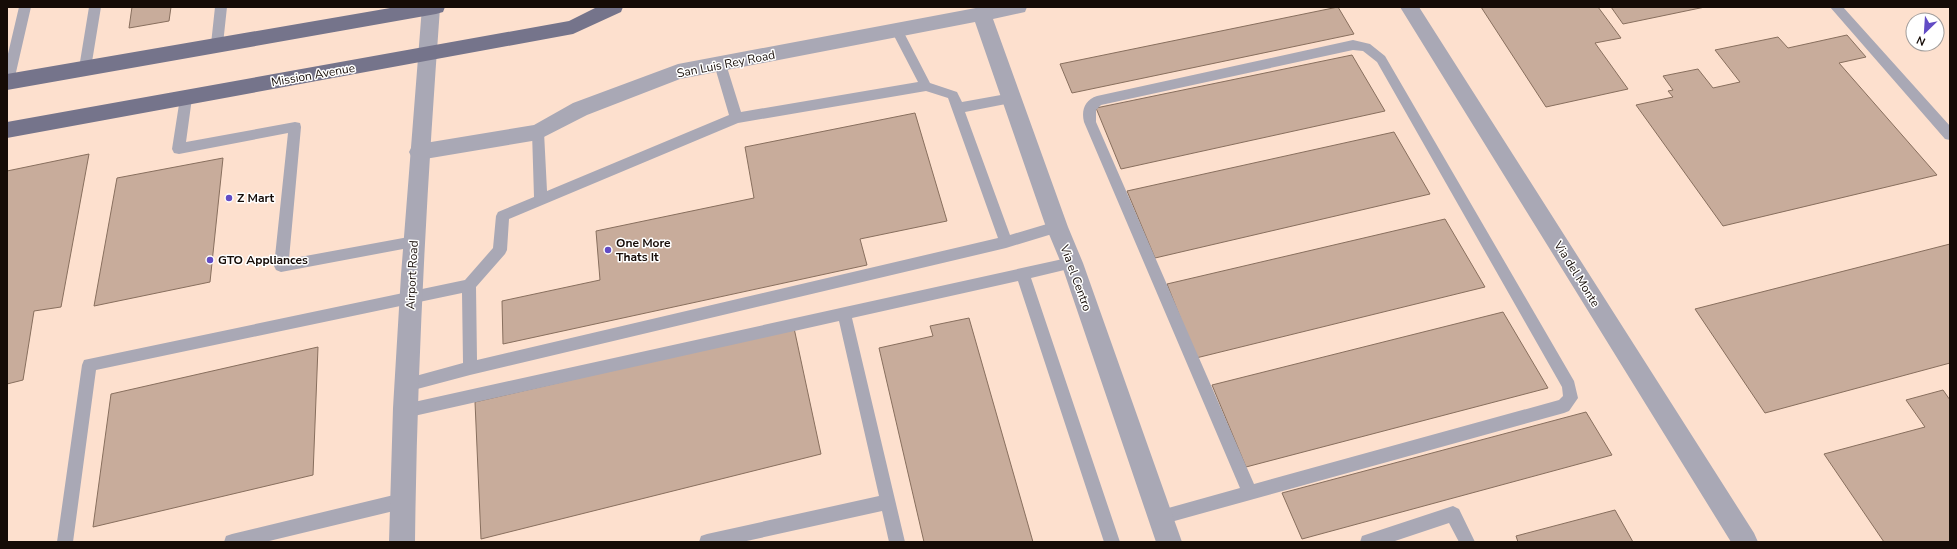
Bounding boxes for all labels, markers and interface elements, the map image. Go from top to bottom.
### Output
north arrow [1905,12,1945,52]
text: N [1914,32,1928,49]
street label: San Luis Rey Road [675,47,777,81]
street label: Mission Avenue [270,60,356,90]
place label: Z Mart [237,190,275,206]
marker: Z Mart [224,193,234,203]
place label: One More Thats It [616,235,671,265]
street label: Via del Monte [1550,237,1604,310]
street label: Airport Road [402,240,422,310]
street label: Via el Centro [1056,242,1096,314]
marker: One More Thats It [603,245,613,255]
place label: GTO Appliances [218,252,308,268]
marker: GTO Appliances [205,255,215,265]

